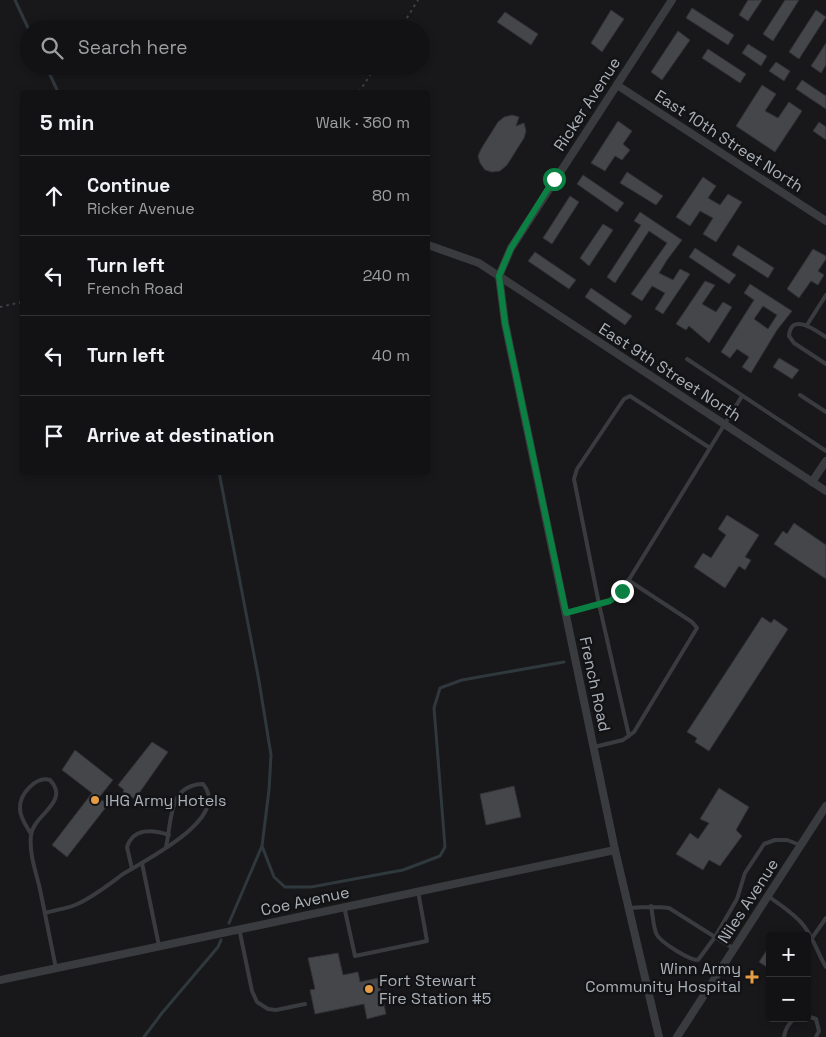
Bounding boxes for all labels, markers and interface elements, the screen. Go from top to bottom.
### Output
search box [20,20,430,75]
icon: search [38,34,66,62]
text: Search here [78,35,188,60]
street label: Ricker Avenue [549,53,625,155]
street label: East 10th Street North [651,85,807,197]
text: 5 min [40,109,94,136]
text: Walk · 360 m [316,112,410,133]
route start [543,168,566,191]
text: Continue [87,173,170,198]
icon: ahead [40,182,68,210]
text: 80 m [372,185,410,206]
text: Ricker Avenue [87,198,195,219]
text: Turn left [87,253,165,278]
icon: left [40,262,68,290]
text: 240 m [363,265,410,286]
text: French Road [87,278,183,299]
street label: East 9th Street North [595,318,745,426]
icon: left [40,342,68,370]
text: Turn left [87,343,165,368]
text: 40 m [372,345,410,366]
icon: arrive [40,422,68,450]
text: Arrive at destination [87,423,275,448]
route end [611,580,634,603]
street label: French Road [575,635,615,733]
place label: IHG Army Hotels [105,790,226,811]
marker: IHG Army Hotels [89,794,101,806]
street label: Niles Avenue [713,855,783,947]
street label: Coe Avenue [259,881,351,921]
map controls [766,932,811,1022]
button: + [766,932,811,977]
place label: Winn Army Community Hospital [585,958,741,997]
place label: Fort Stewart Fire Station #5 [379,970,491,1009]
marker: Winn Army Community Hospital [745,970,759,984]
button: − [766,977,811,1022]
marker: Fort Stewart Fire Station #5 [363,983,375,995]

